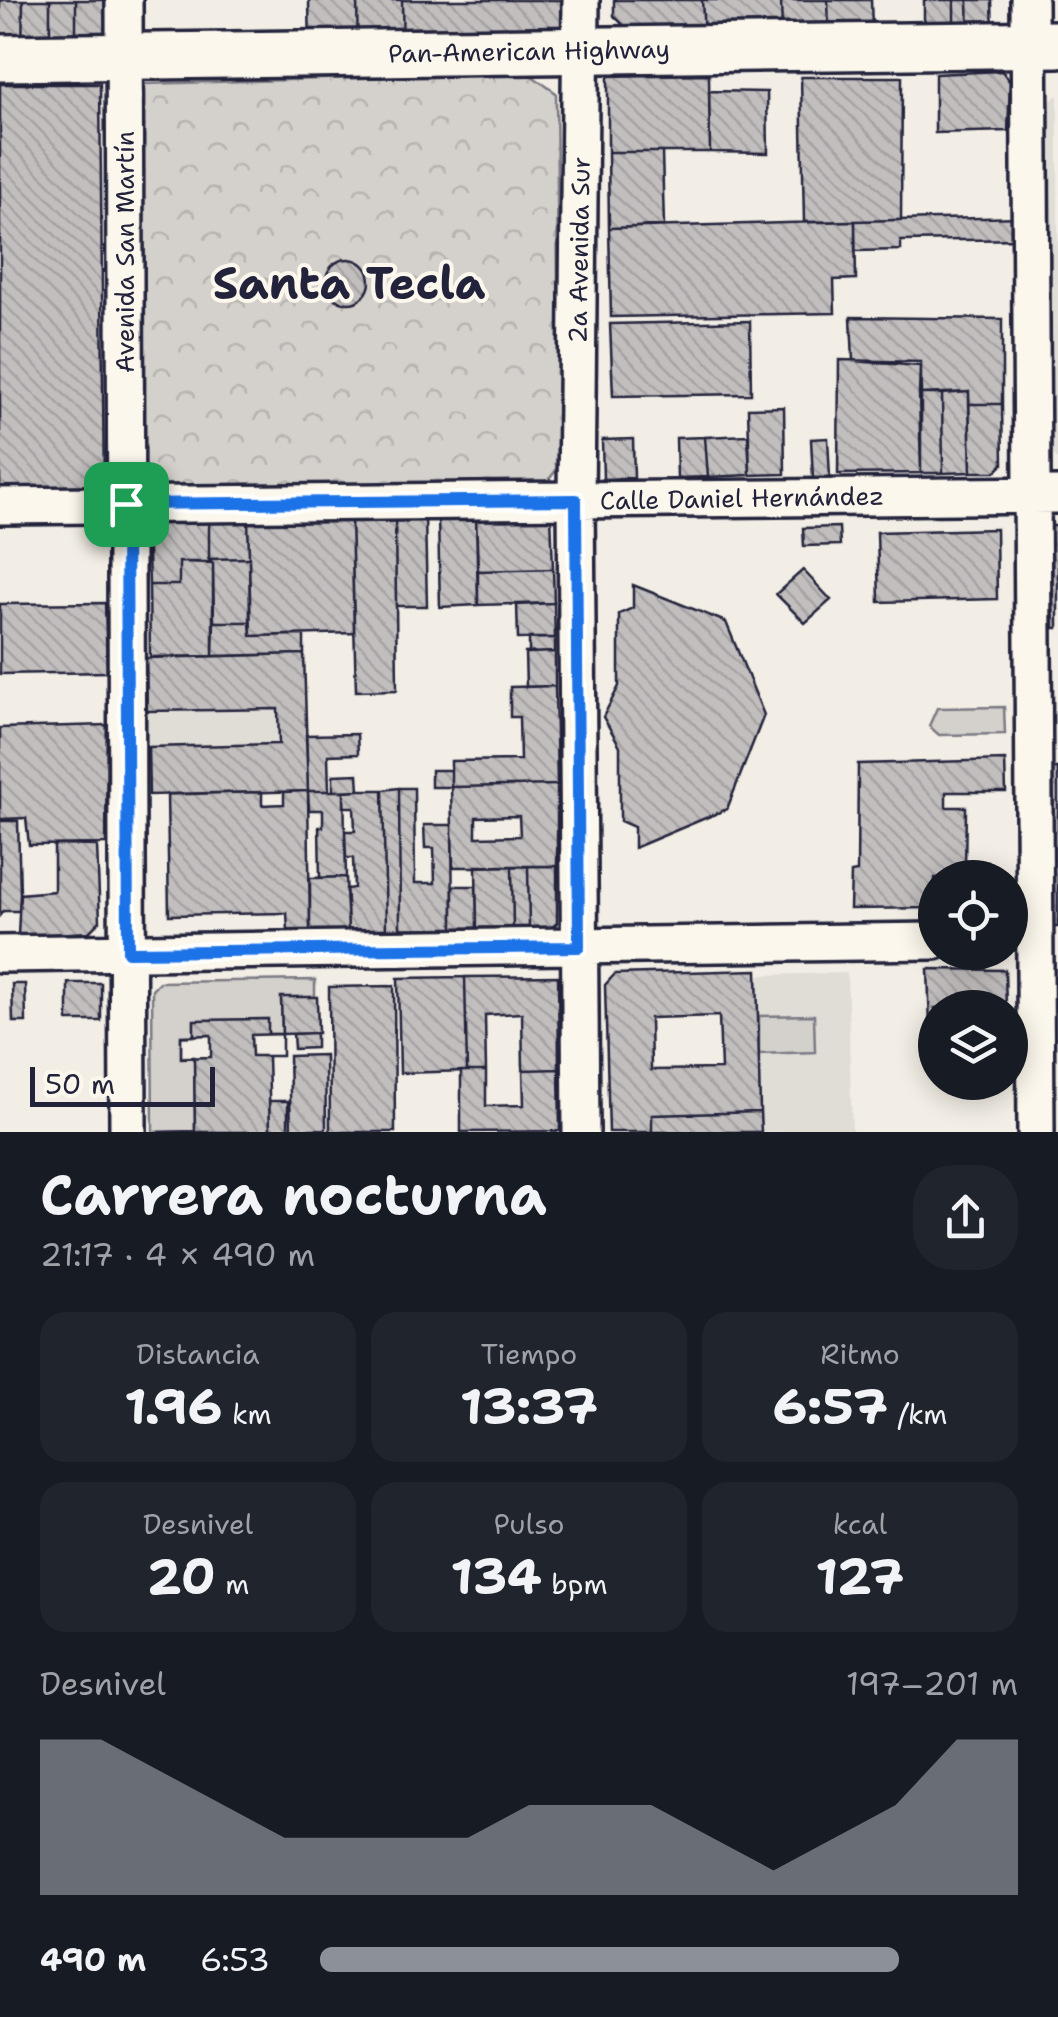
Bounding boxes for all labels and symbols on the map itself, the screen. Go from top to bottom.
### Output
street label: Pan-American Highway [388,32,670,70]
street label: Avenida San Martín [108,131,142,373]
street label: 2a Avenida Sur [560,156,598,344]
district label: Santa Tecla [212,253,486,313]
pin [84,462,169,547]
street label: Calle Daniel Hernández [600,479,884,517]
scale bar [30,1062,215,1106]

